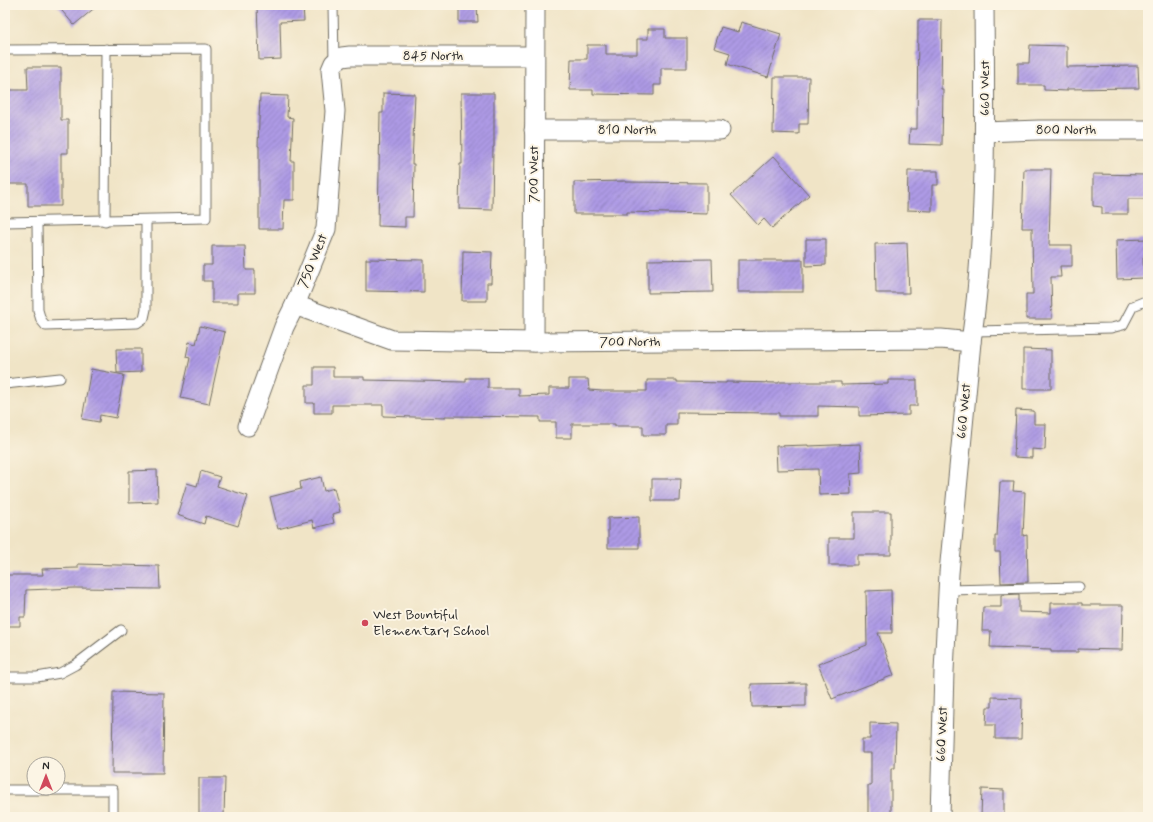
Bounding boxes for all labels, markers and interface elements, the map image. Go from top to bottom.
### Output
street label: 845 North [403,47,463,65]
street label: 660 West [976,60,994,116]
street label: 810 North [598,121,656,139]
street label: 800 North [1036,121,1096,139]
street label: 700 West [525,145,543,203]
street label: 750 West [294,231,332,291]
street label: 700 North [599,333,661,351]
street label: 660 West [953,382,975,440]
place label: West Bountiful Elementary School [373,606,489,640]
marker: West Bountiful Elementary School [360,618,370,628]
street label: 660 West [932,705,952,762]
north arrow [26,756,66,796]
text: N [42,760,50,774]

